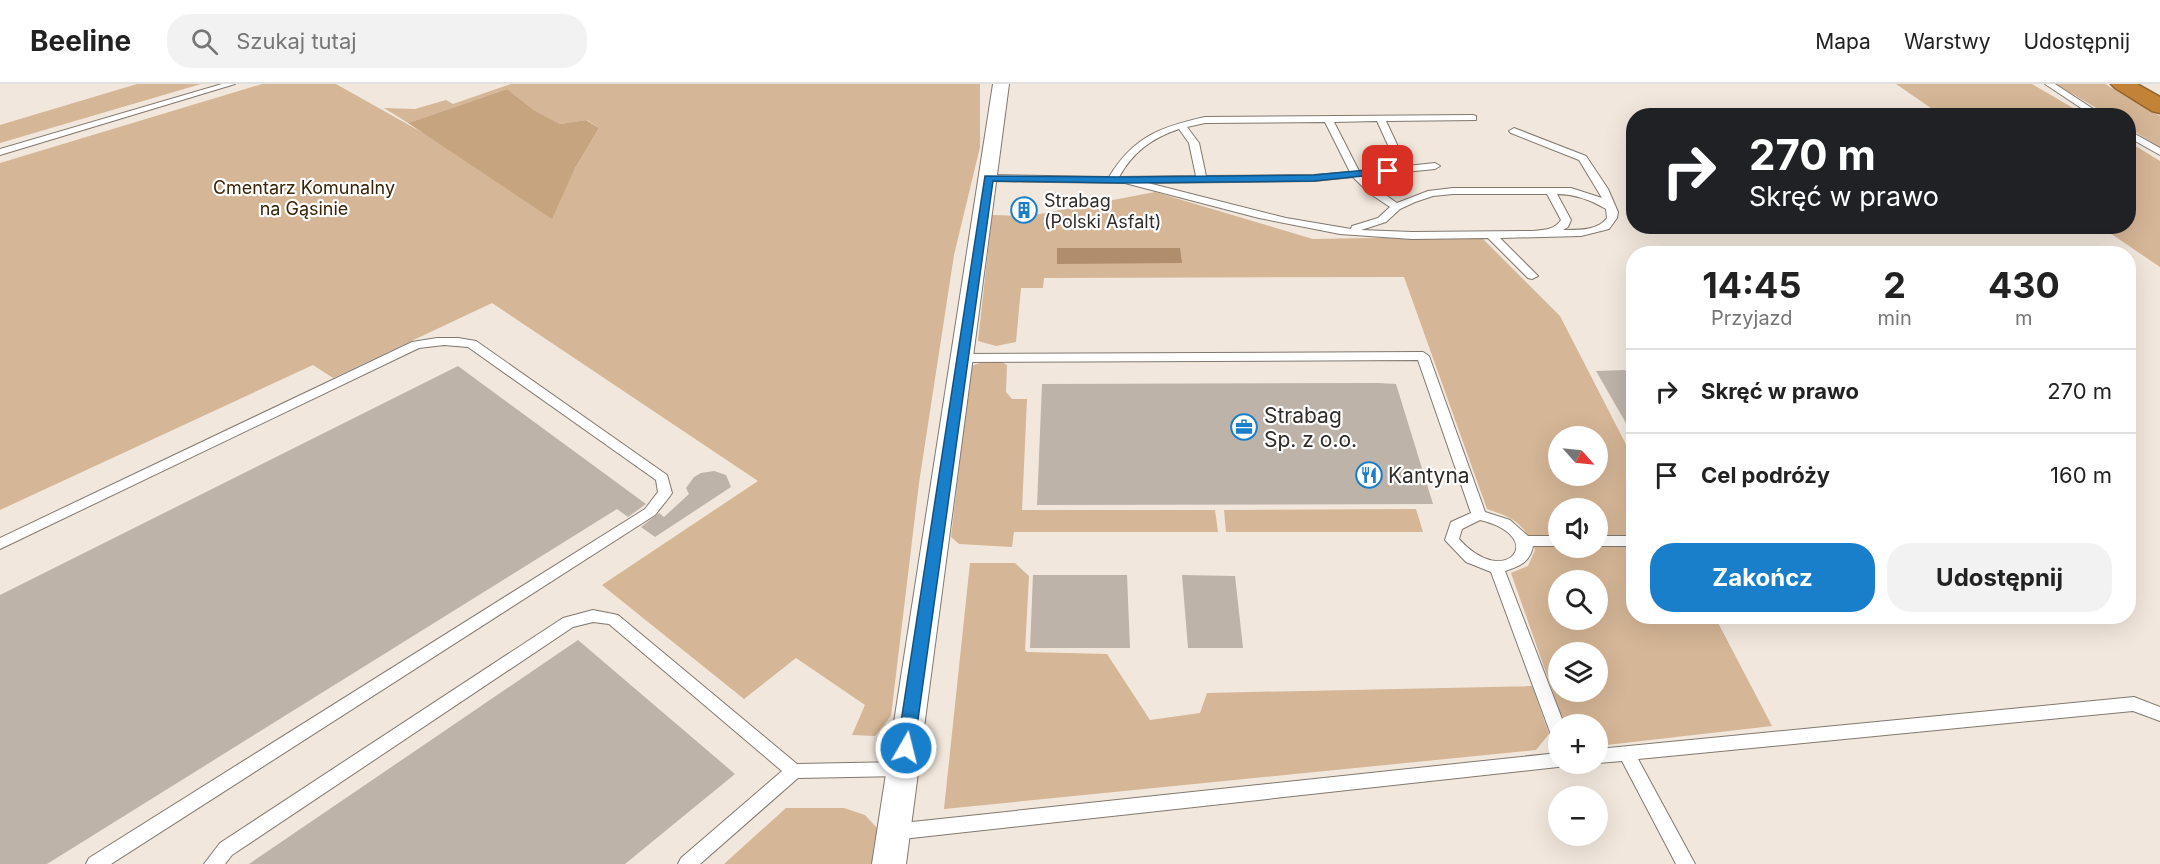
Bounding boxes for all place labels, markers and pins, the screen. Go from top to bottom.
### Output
pin [1362,145,1413,196]
place label: Strabag (Polski Asfalt) [1044,190,1161,232]
building icon: Strabag (Polski Asfalt) [1009,195,1039,225]
place label: Strabag Sp. z o.o. [1264,403,1357,452]
office icon: Strabag Sp. z o.o. [1229,412,1259,442]
restaurant icon: Kantyna [1354,460,1384,490]
place label: Kantyna [1388,463,1470,488]

